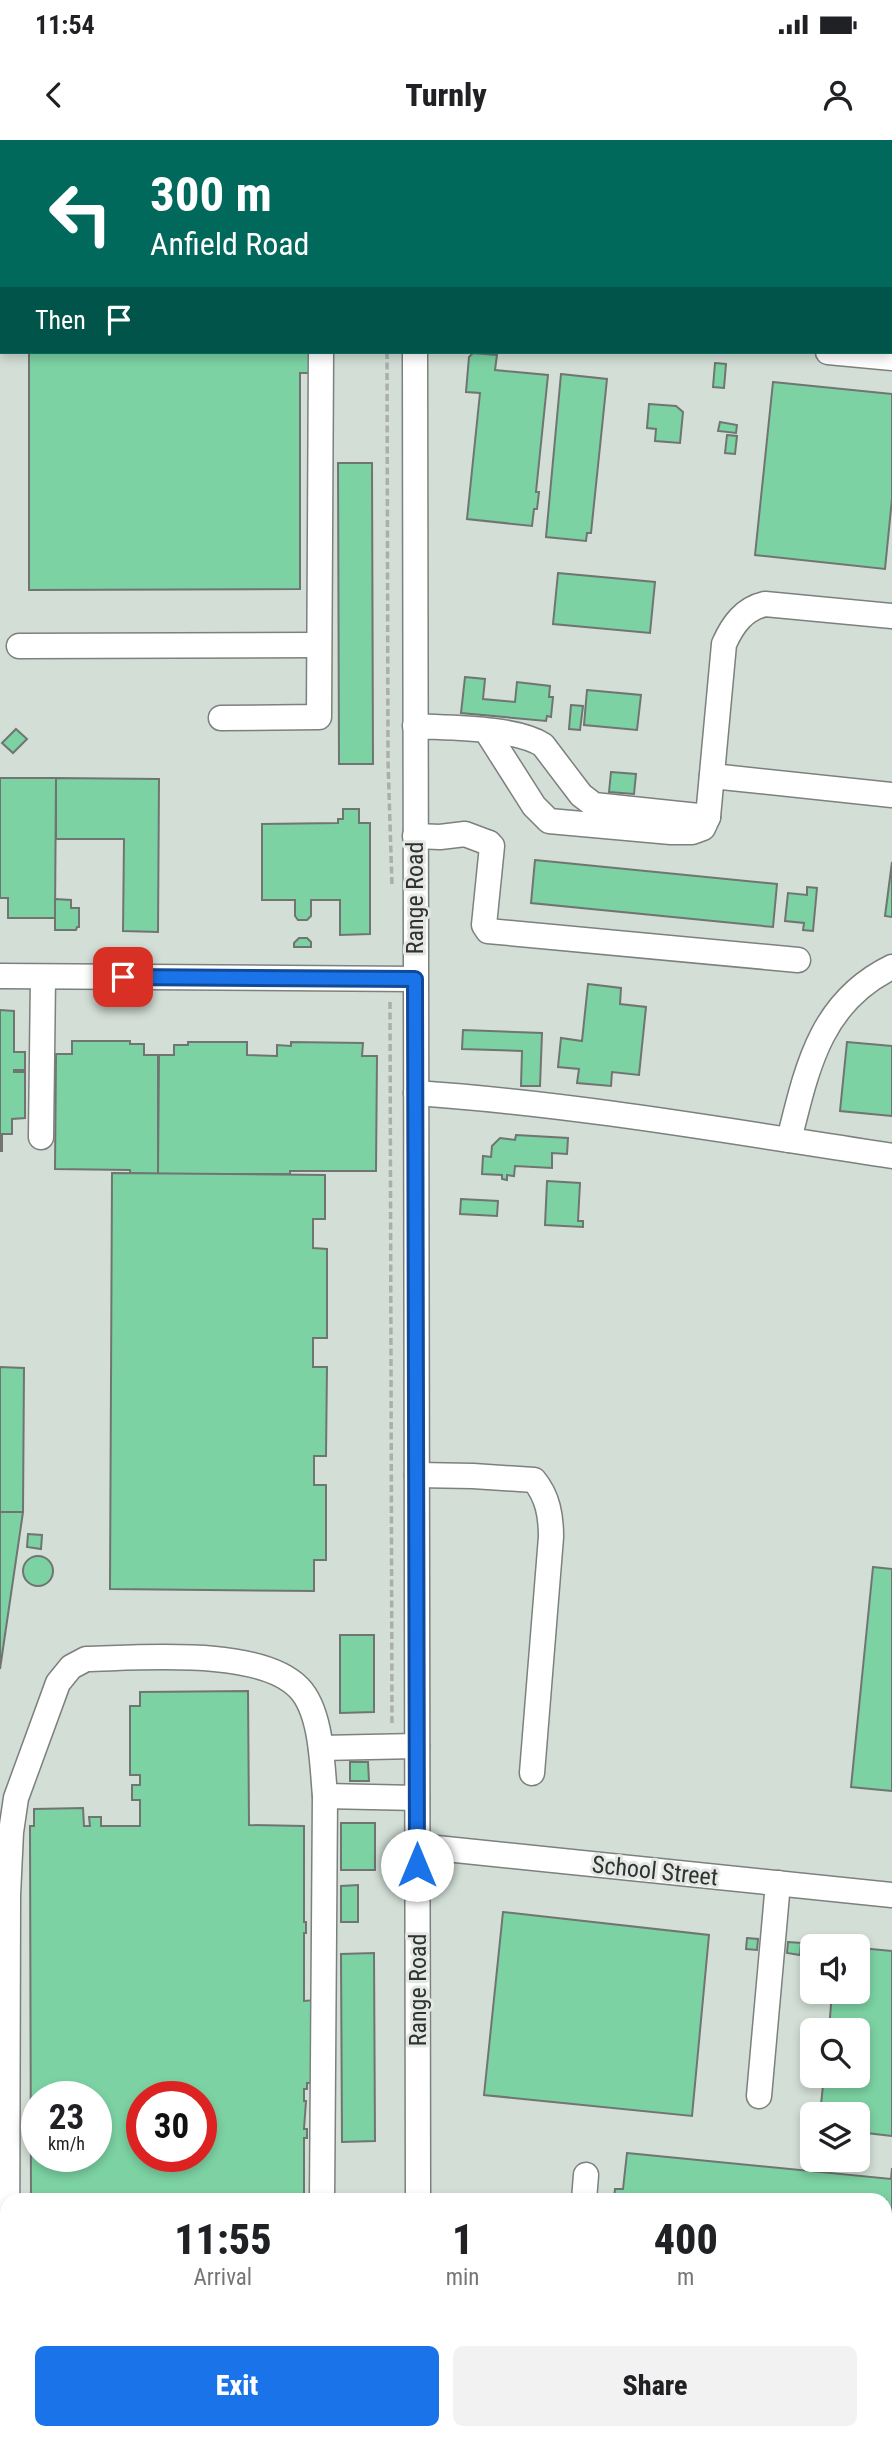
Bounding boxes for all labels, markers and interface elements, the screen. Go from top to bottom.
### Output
text: 11:54 [35,10,95,40]
icon: back [35,76,73,114]
text: Turnly [405,76,487,114]
icon: person [819,76,857,114]
text: 300 m [150,166,272,223]
icon: left [35,168,126,259]
text: Anfield Road [150,225,309,263]
icon: arrive [100,301,138,339]
text: Then [35,305,86,335]
street label: Range Road [401,842,429,954]
pin [93,947,153,1007]
icon: arrive [104,958,142,996]
position arrow [380,1828,454,1902]
street label: School Street [591,1850,719,1892]
street label: Range Road [404,1934,432,2046]
map controls [800,1934,870,2172]
button: sound [800,1934,870,2004]
button: search [800,2018,870,2088]
speed limit sign: 30 [126,2081,217,2172]
text: 23 [49,2097,84,2138]
button: layers [800,2102,870,2172]
text: km/h [48,2133,85,2154]
text: 11:55 [174,2215,271,2264]
text: 1 [452,2215,473,2264]
text: 400 [654,2215,718,2264]
text: Arrival [194,2264,252,2291]
text: min [446,2264,479,2291]
text: m [677,2264,694,2291]
button: Exit [35,2346,439,2426]
button: Share [453,2346,857,2426]

